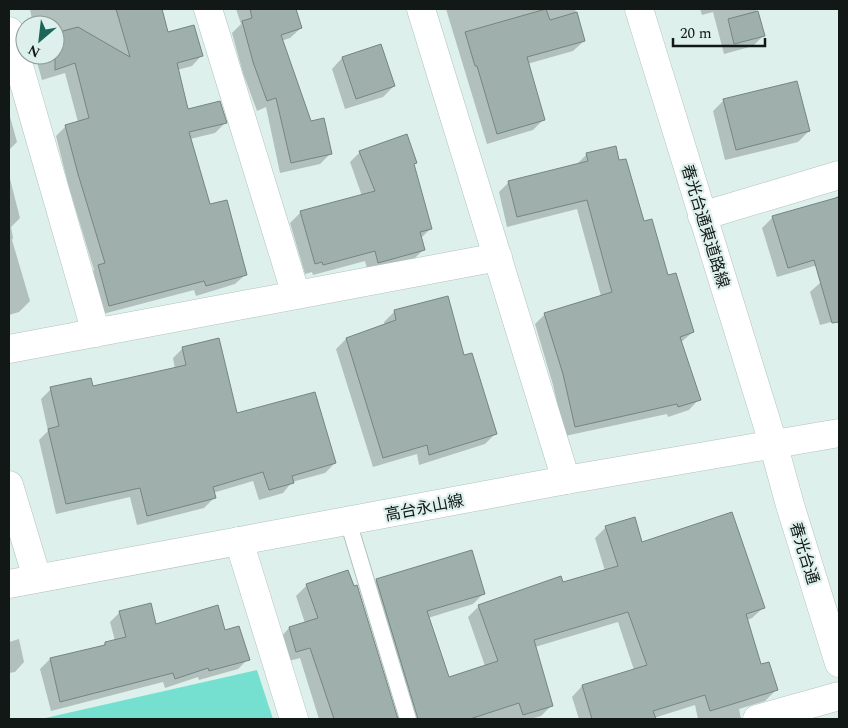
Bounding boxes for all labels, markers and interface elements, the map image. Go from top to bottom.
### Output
north arrow [15,15,65,65]
scale bar [673,15,766,47]
text: 20 m [680,22,712,45]
text: N [24,39,44,63]
street label: 春光台通東道路線 [675,162,735,291]
street label: 高台永山線 [383,489,466,527]
street label: 春光台通 [783,519,825,587]

